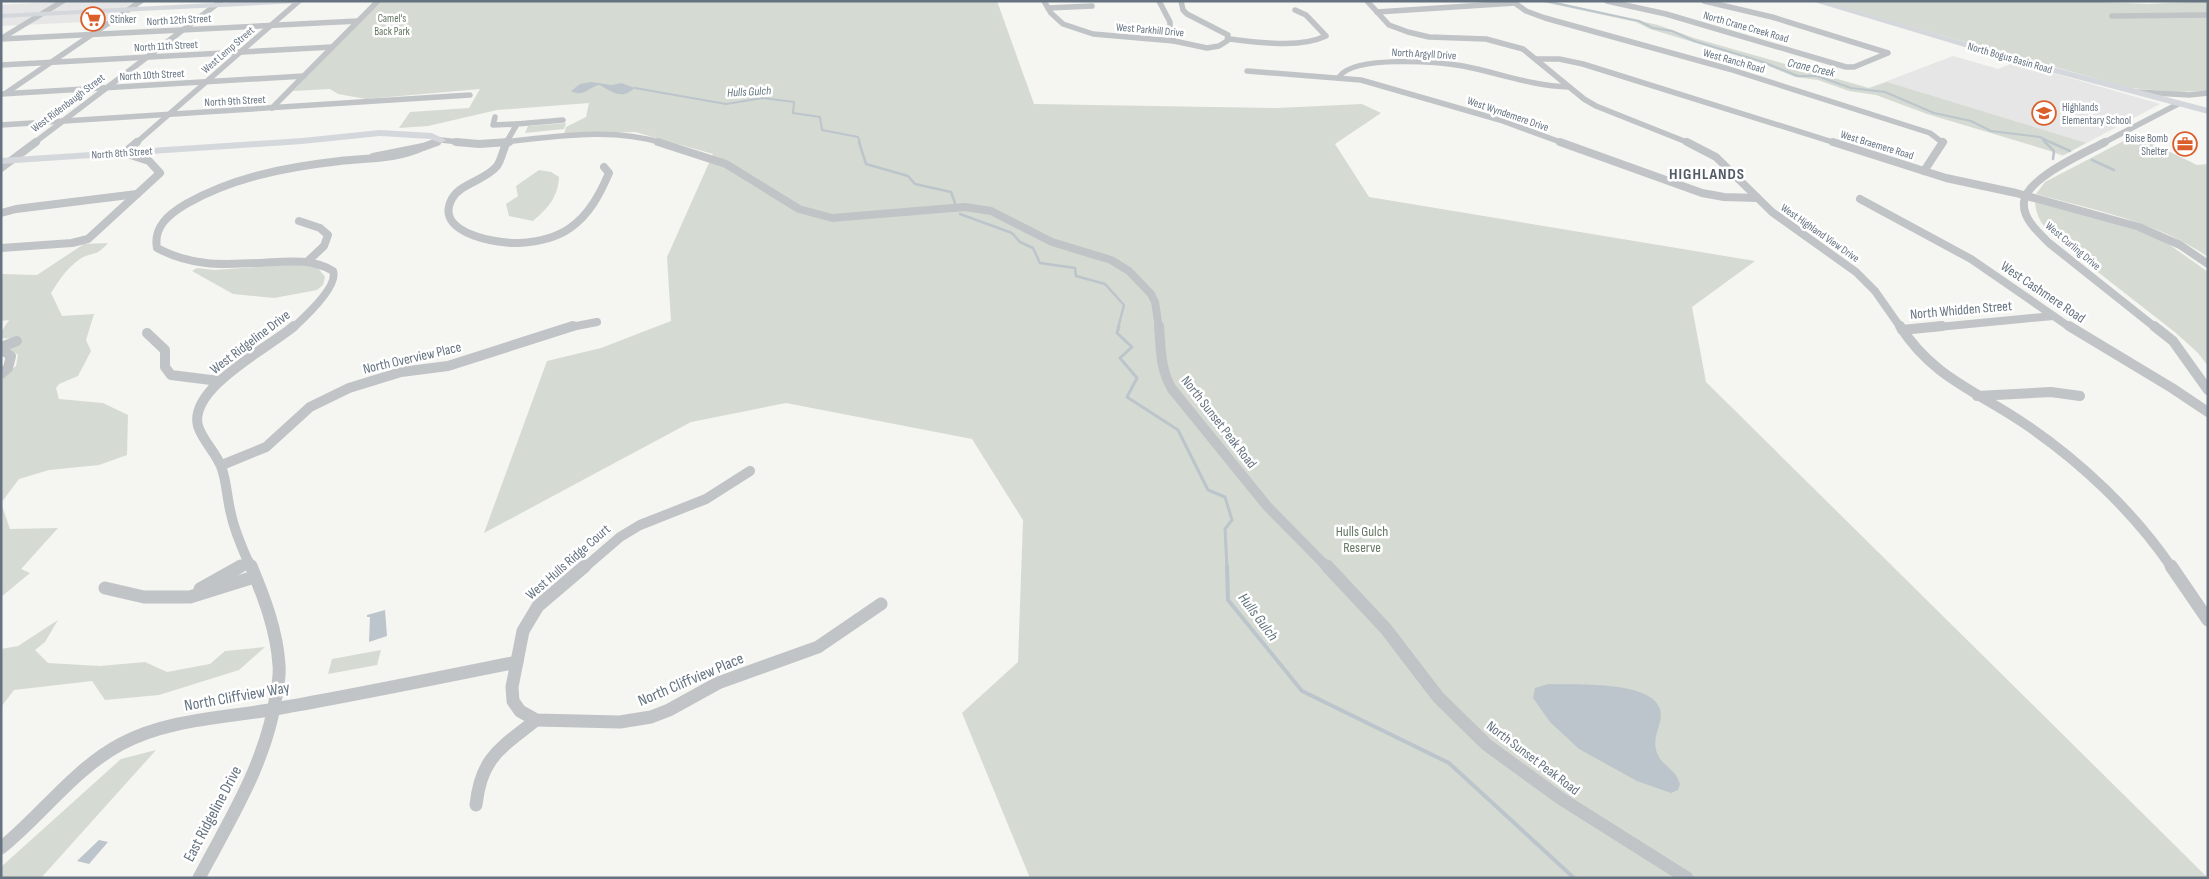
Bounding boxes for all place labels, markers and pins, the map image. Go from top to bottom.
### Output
supermarket icon: Stinker [80,6,106,32]
place label: Stinker [110,13,136,26]
school or university icon: Highlands Elementary School [2031,100,2057,126]
place label: Highlands Elementary School [2062,101,2131,127]
office icon: Boise Bomb Shelter [2172,131,2198,157]
place label: Boise Bomb Shelter [2125,132,2168,158]

